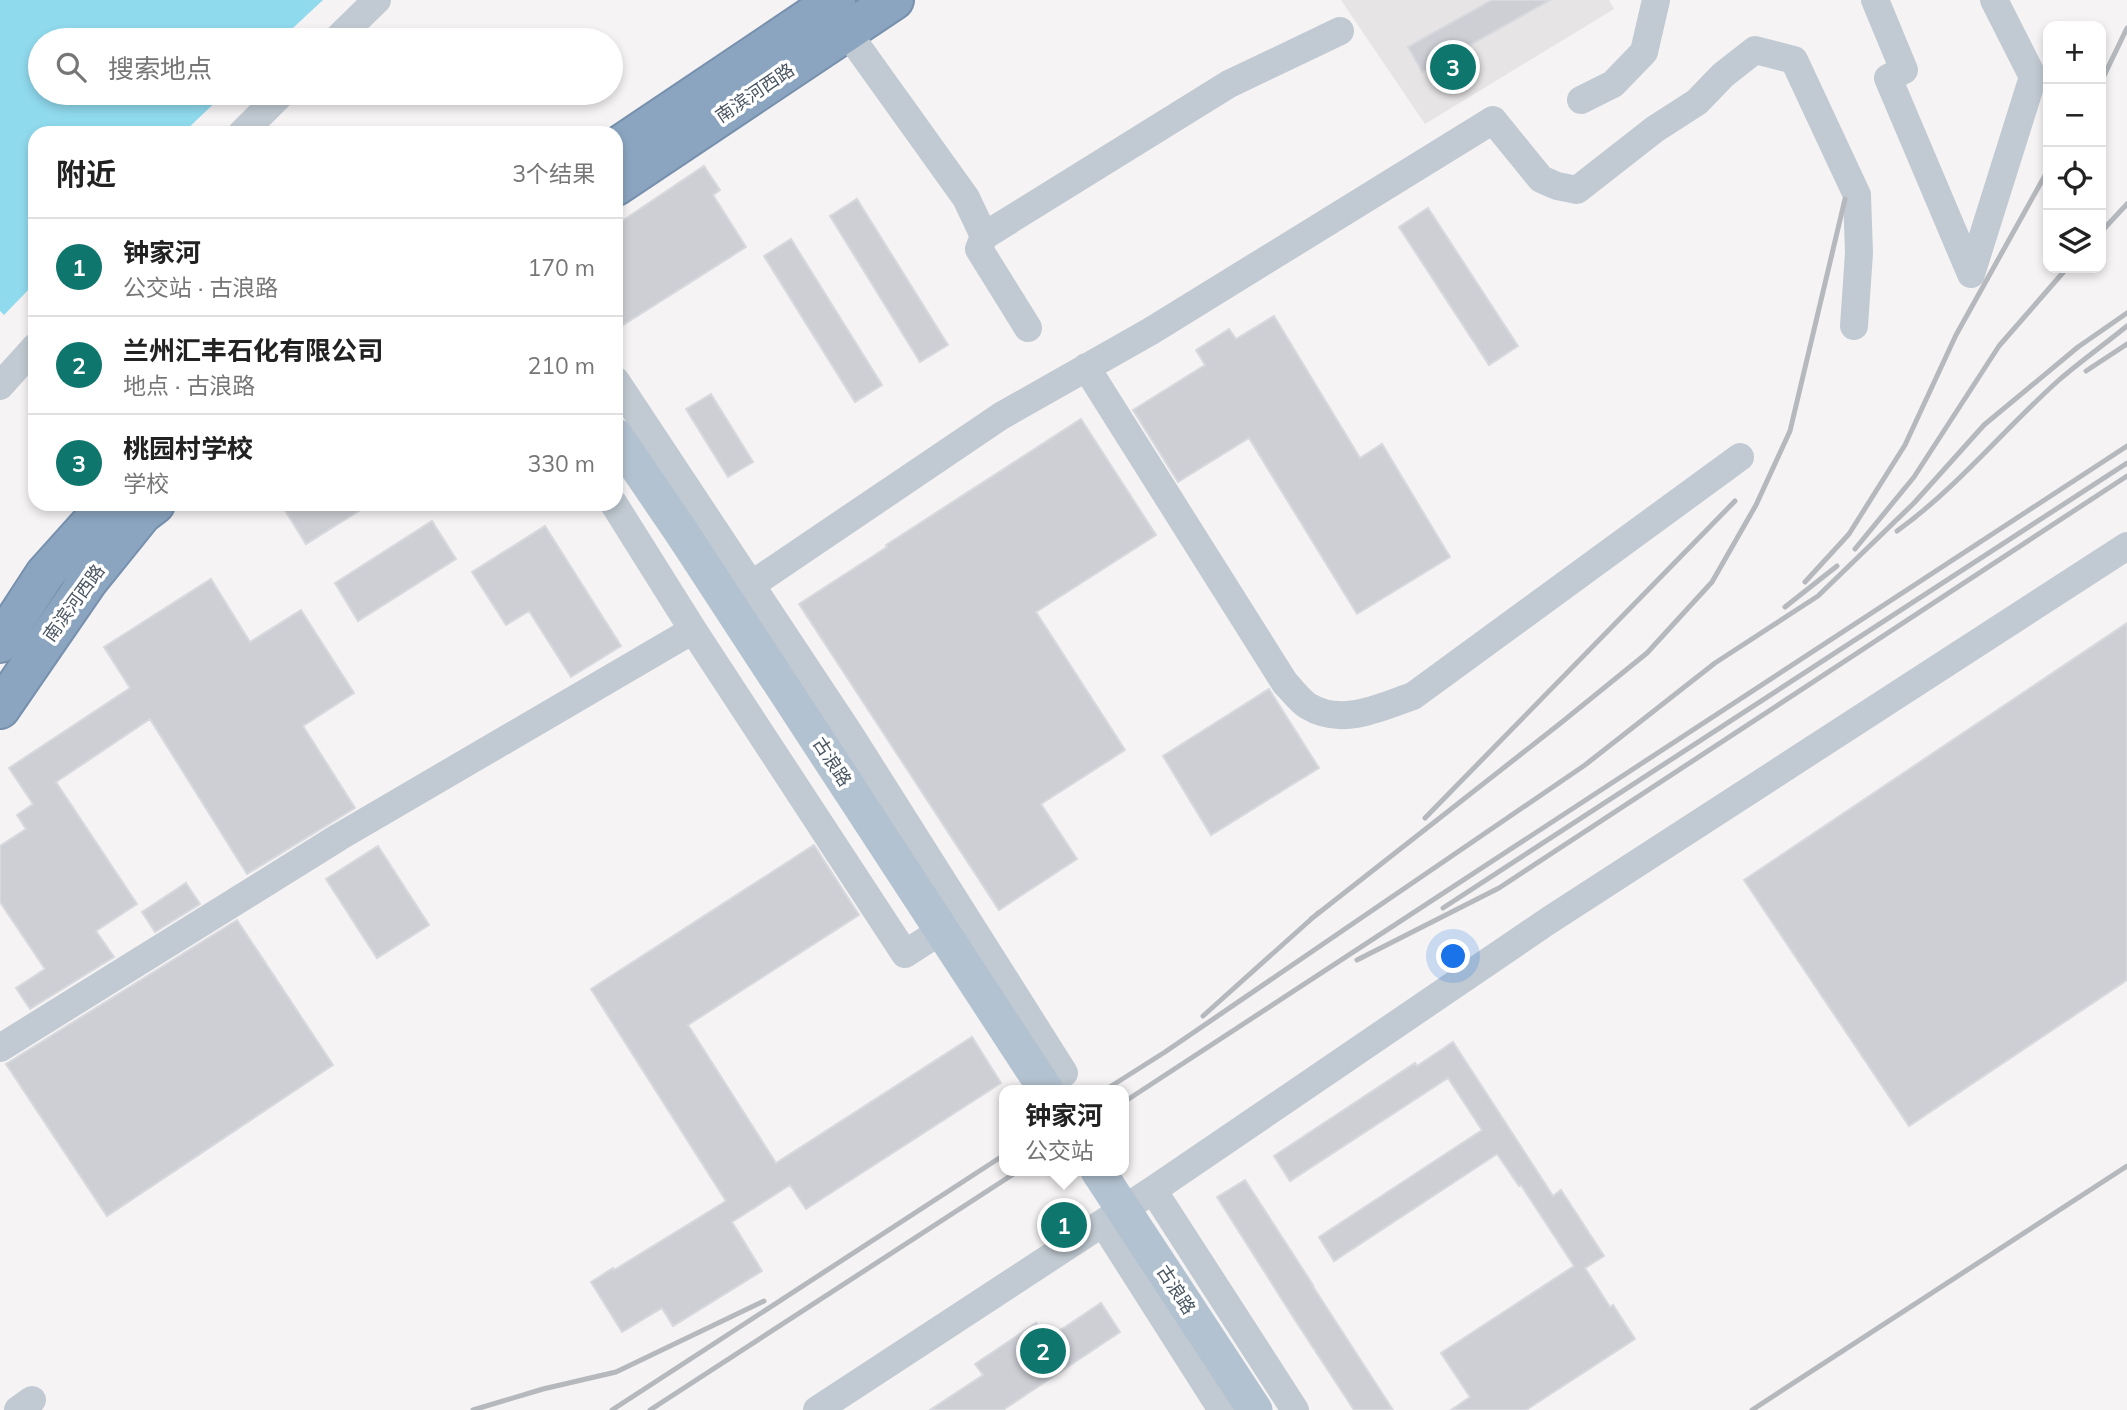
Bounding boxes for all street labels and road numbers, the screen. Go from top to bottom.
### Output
street label: 南滨河西路 [711,58,798,127]
street label: 南滨河西路 [38,560,109,646]
street label: 古浪路 [808,733,857,791]
street label: 古浪路 [1152,1261,1201,1319]

